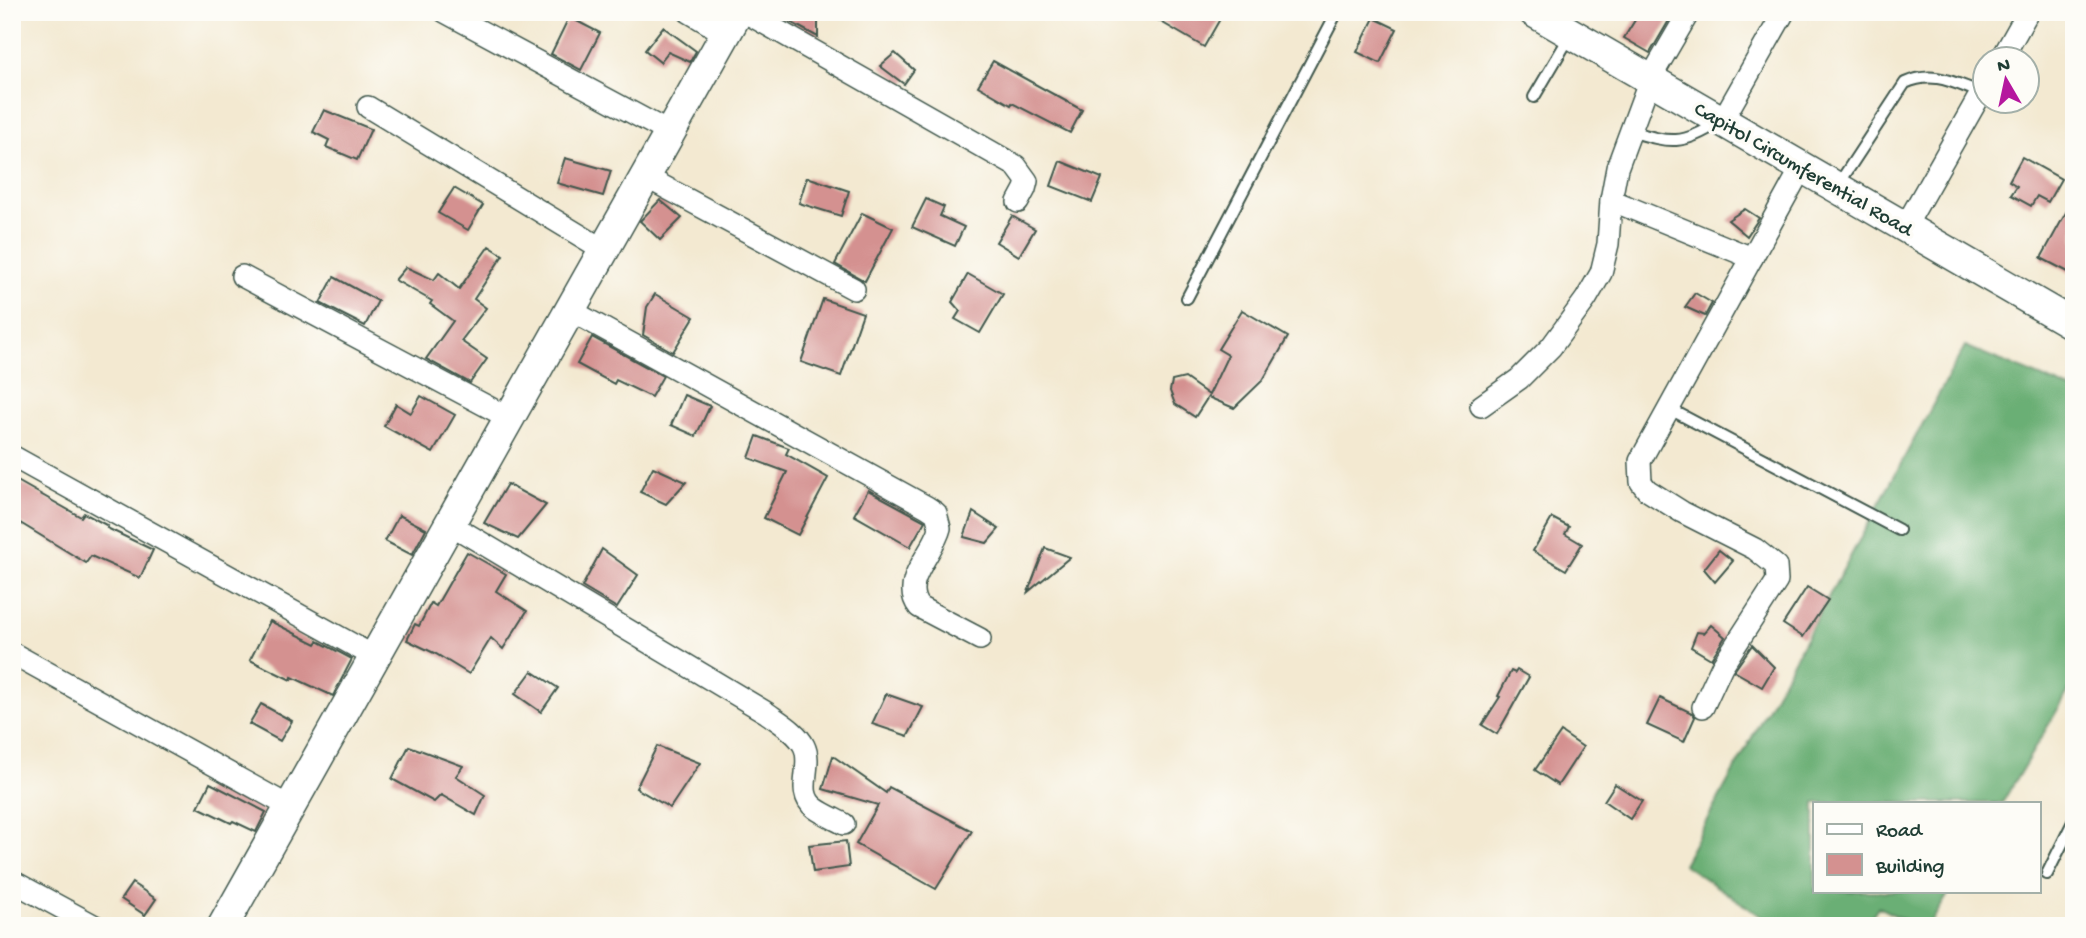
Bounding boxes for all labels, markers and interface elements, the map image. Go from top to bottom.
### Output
north arrow [1970,46,2040,116]
text: N [1996,54,2012,79]
street label: Capitol Circumferential Road [1689,98,1917,245]
legend [1813,802,2040,892]
text: Road [1876,820,1924,845]
text: Building [1875,856,1945,881]

